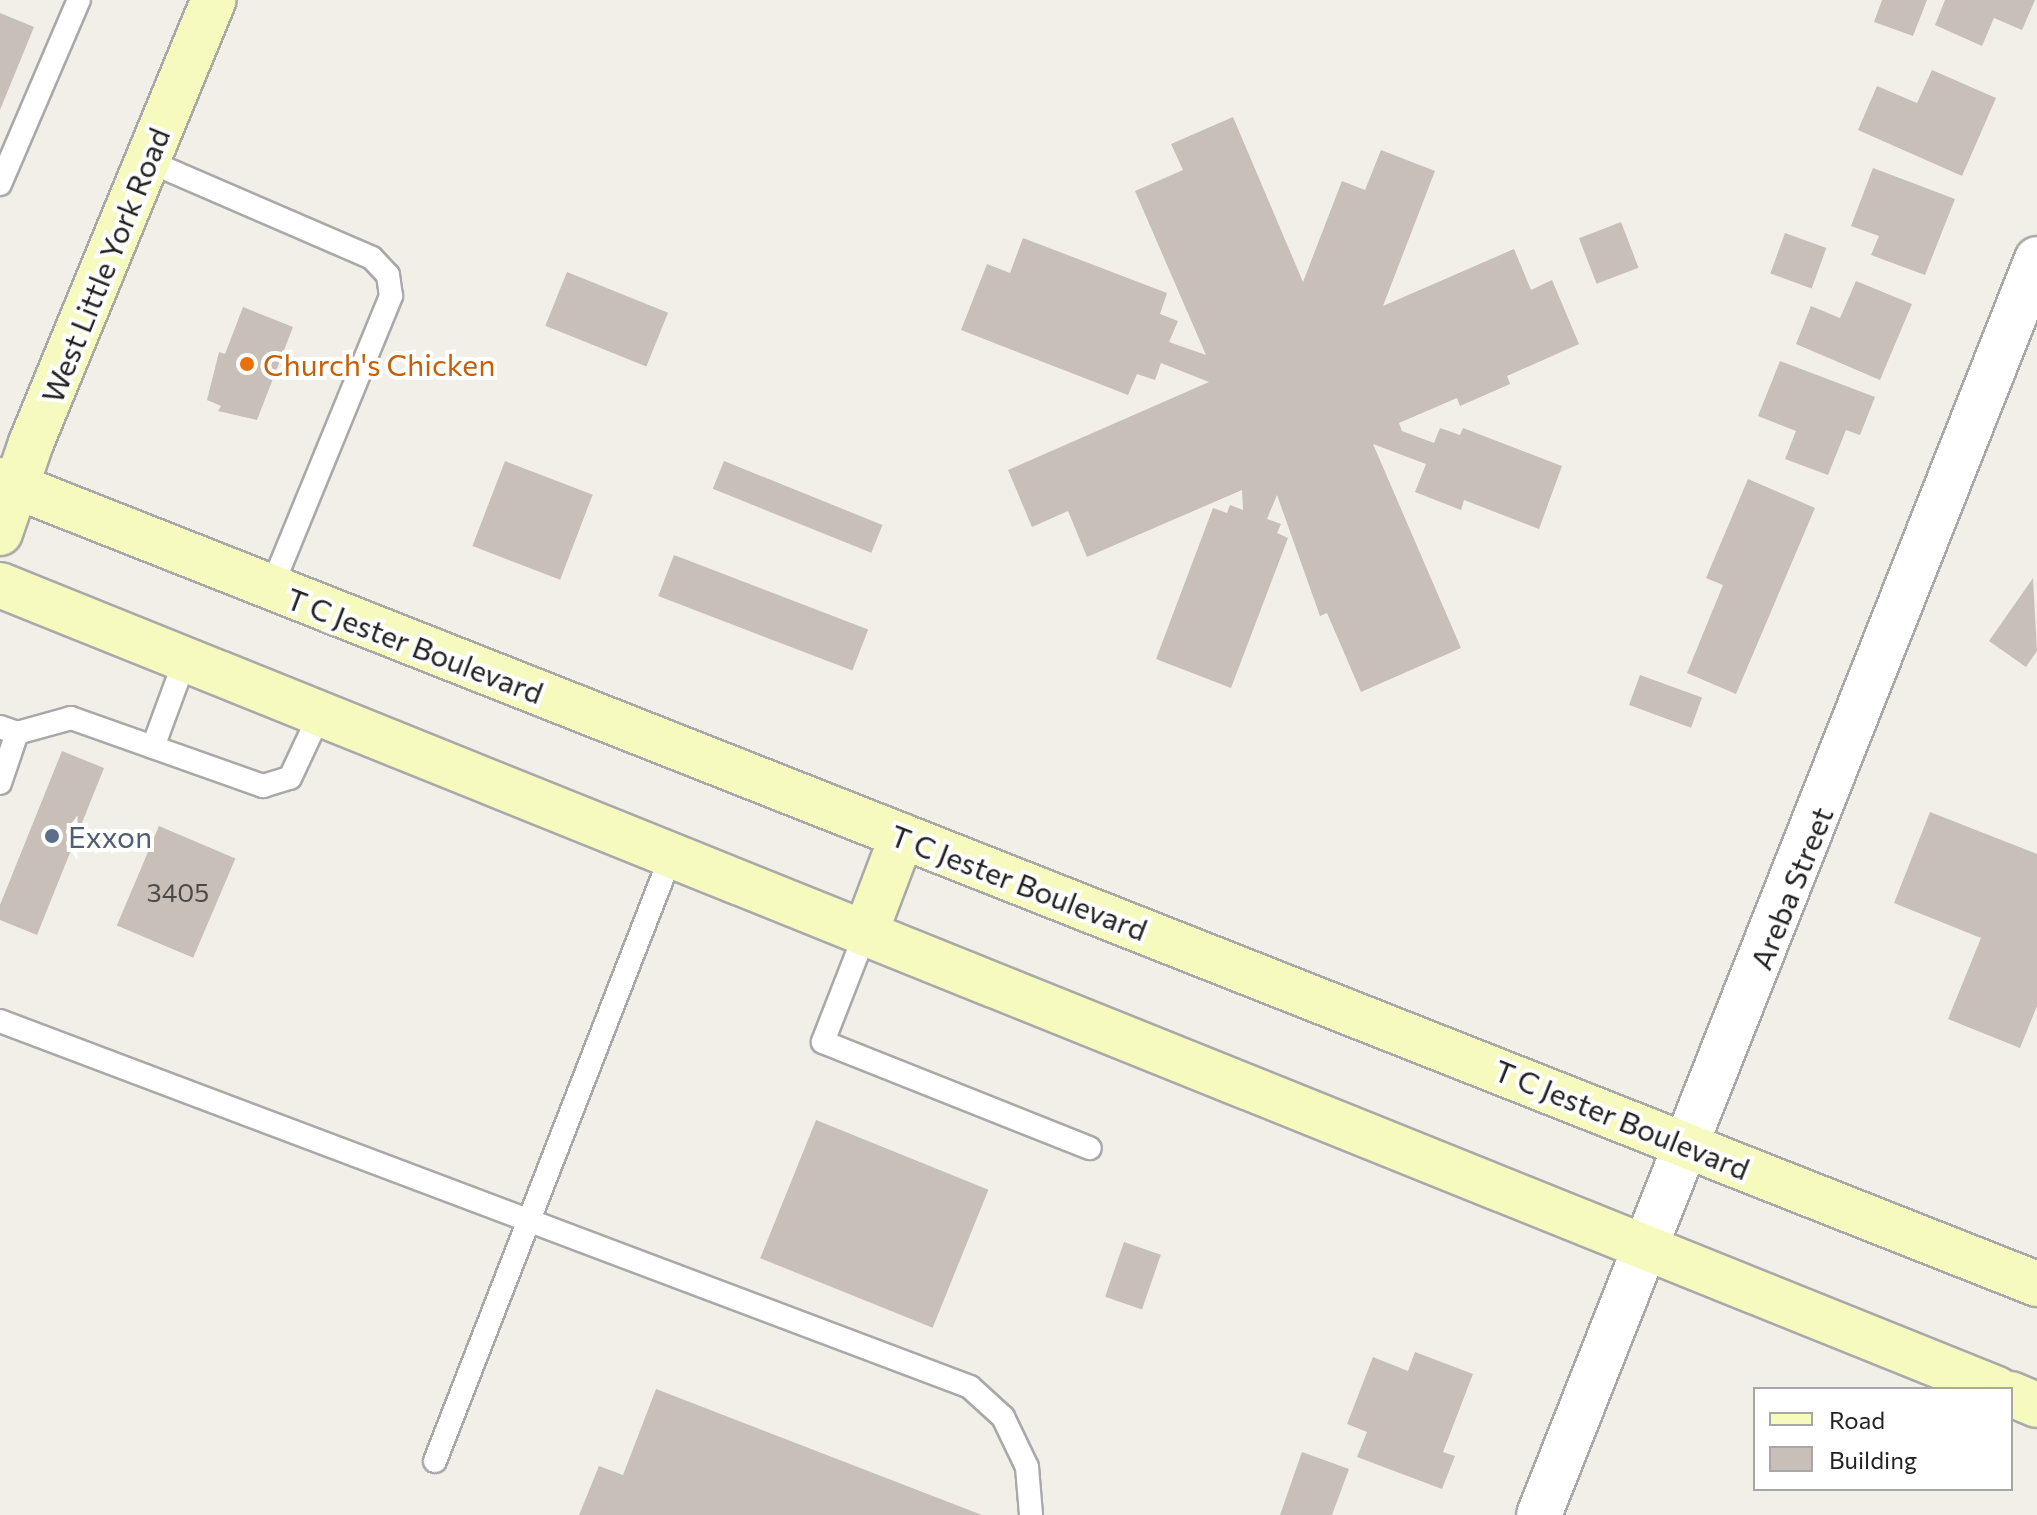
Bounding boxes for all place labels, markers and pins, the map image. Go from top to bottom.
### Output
place label: Church's Chicken [263,346,495,382]
marker: Church's Chicken [238,355,256,373]
place label: Exxon [68,818,152,854]
marker: Exxon [43,827,61,845]

